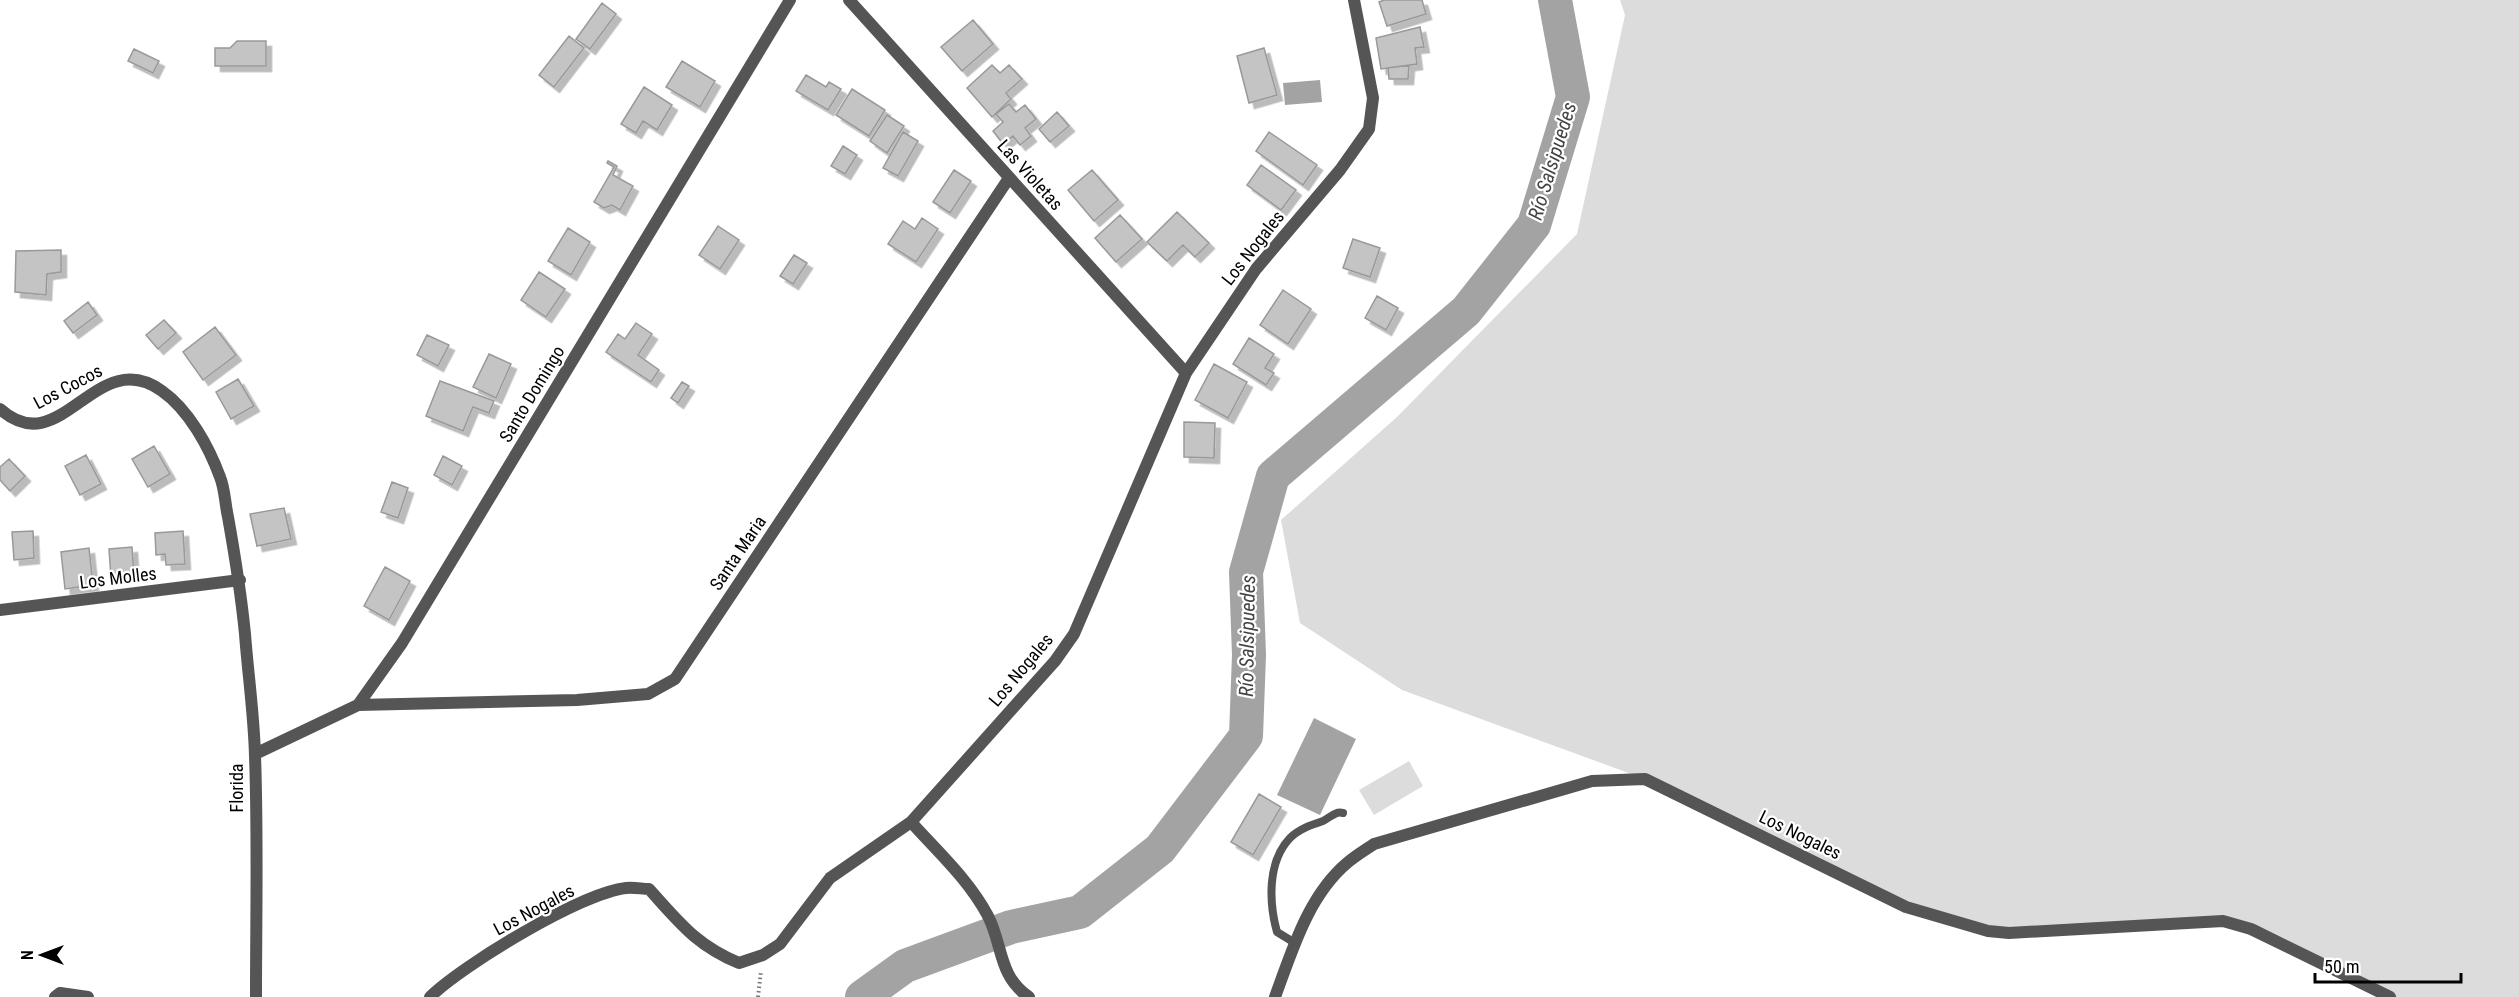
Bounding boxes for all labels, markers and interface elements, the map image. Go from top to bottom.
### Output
water label: Río Salsipuedes [1523,99,1581,223]
street label: Las Violetas [993,135,1067,214]
street label: Los Nogales [1217,206,1288,289]
street label: Santo Domingo [495,342,569,446]
street label: Los Cocos [30,360,106,413]
street label: Santa Maria [705,512,770,594]
street label: Los Molles [78,562,158,593]
water label: Río Salsipuedes [1234,575,1260,697]
street label: Los Nogales [984,629,1057,710]
street label: Florida [226,764,247,813]
street label: Los Nogales [1756,806,1845,863]
street label: Los Nogales [490,880,578,940]
north arrow [12,925,72,985]
scale bar [2315,946,2460,984]
text: N [18,950,37,960]
text: 50 m [2324,956,2359,977]

